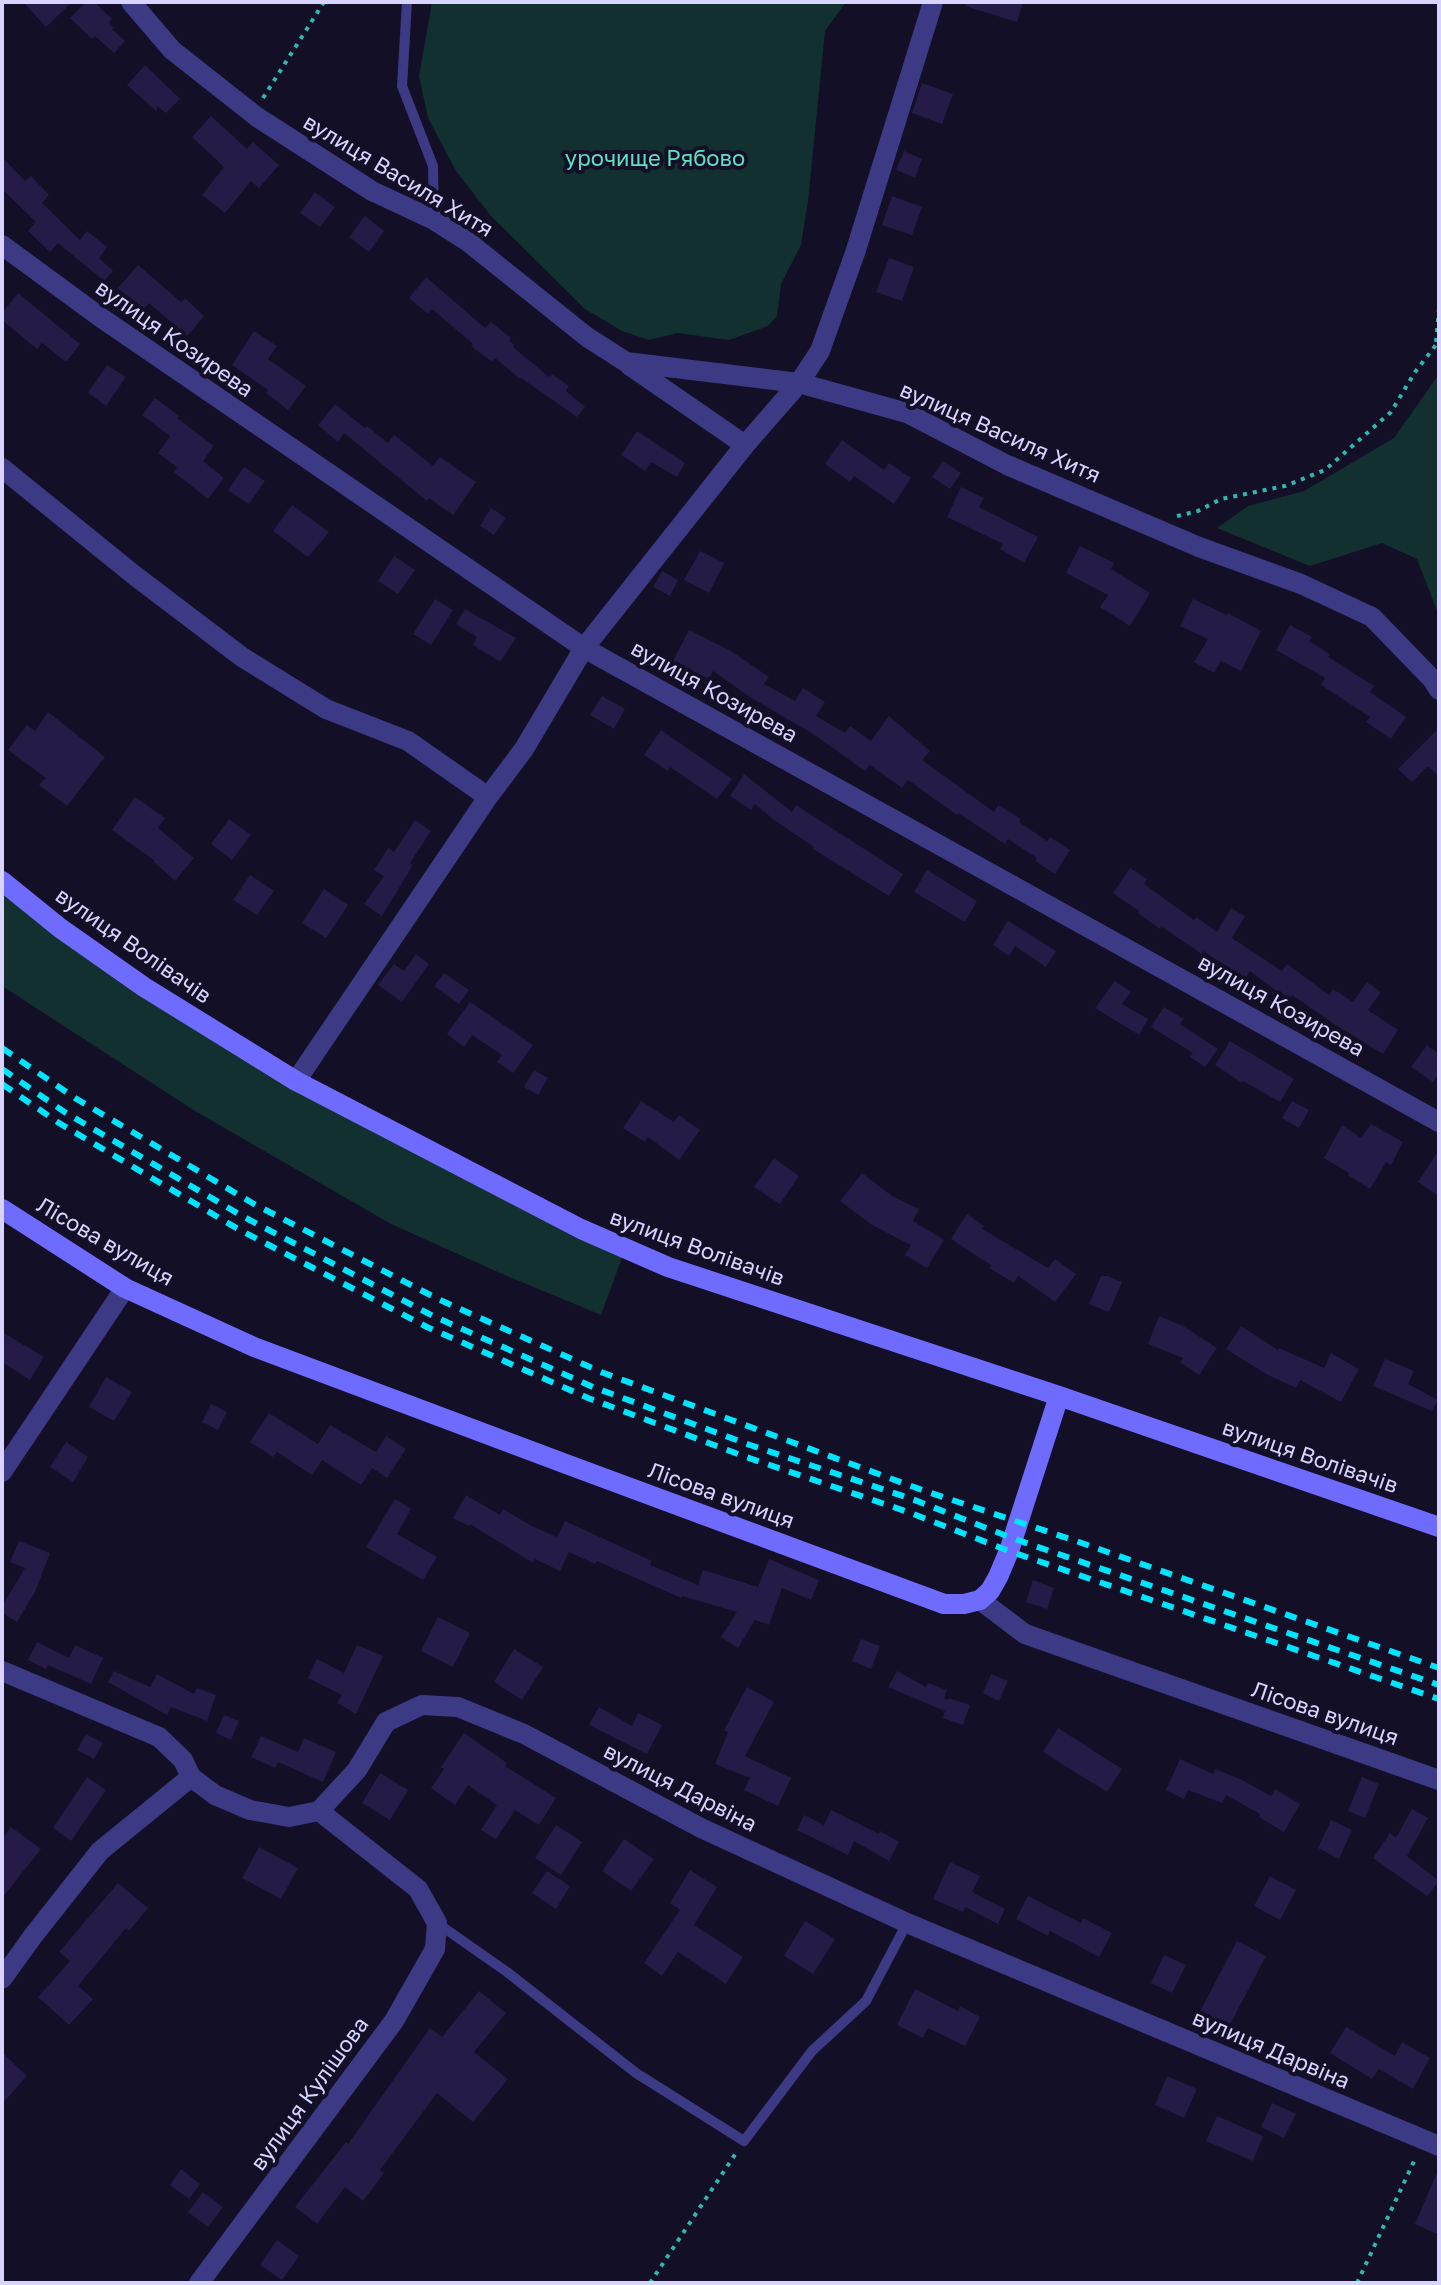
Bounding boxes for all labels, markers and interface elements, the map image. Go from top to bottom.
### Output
street label: вулиця Василя Хитя [298,109,498,243]
park label: урочище Рябово [565,146,745,172]
street label: вулиця Козирева [90,275,258,403]
street label: вулиця Василя Хитя [896,377,1104,489]
street label: вулиця Козирева [626,635,802,749]
street label: вулиця Волівачів [50,882,216,1010]
street label: вулиця Козирева [1193,949,1369,1063]
street label: Лісова вулиця [32,1192,178,1292]
street label: вулиця Волівачів [606,1204,788,1292]
street label: вулиця Волівачів [1219,1415,1401,1499]
street label: Лісова вулиця [644,1457,798,1535]
street label: Лісова вулиця [1248,1676,1402,1752]
street label: вулиця Дарвіна [599,1738,761,1838]
street label: вулиця Дарвіна [1188,2005,1354,2095]
street label: вулиця Кулішова [246,2012,374,2176]

